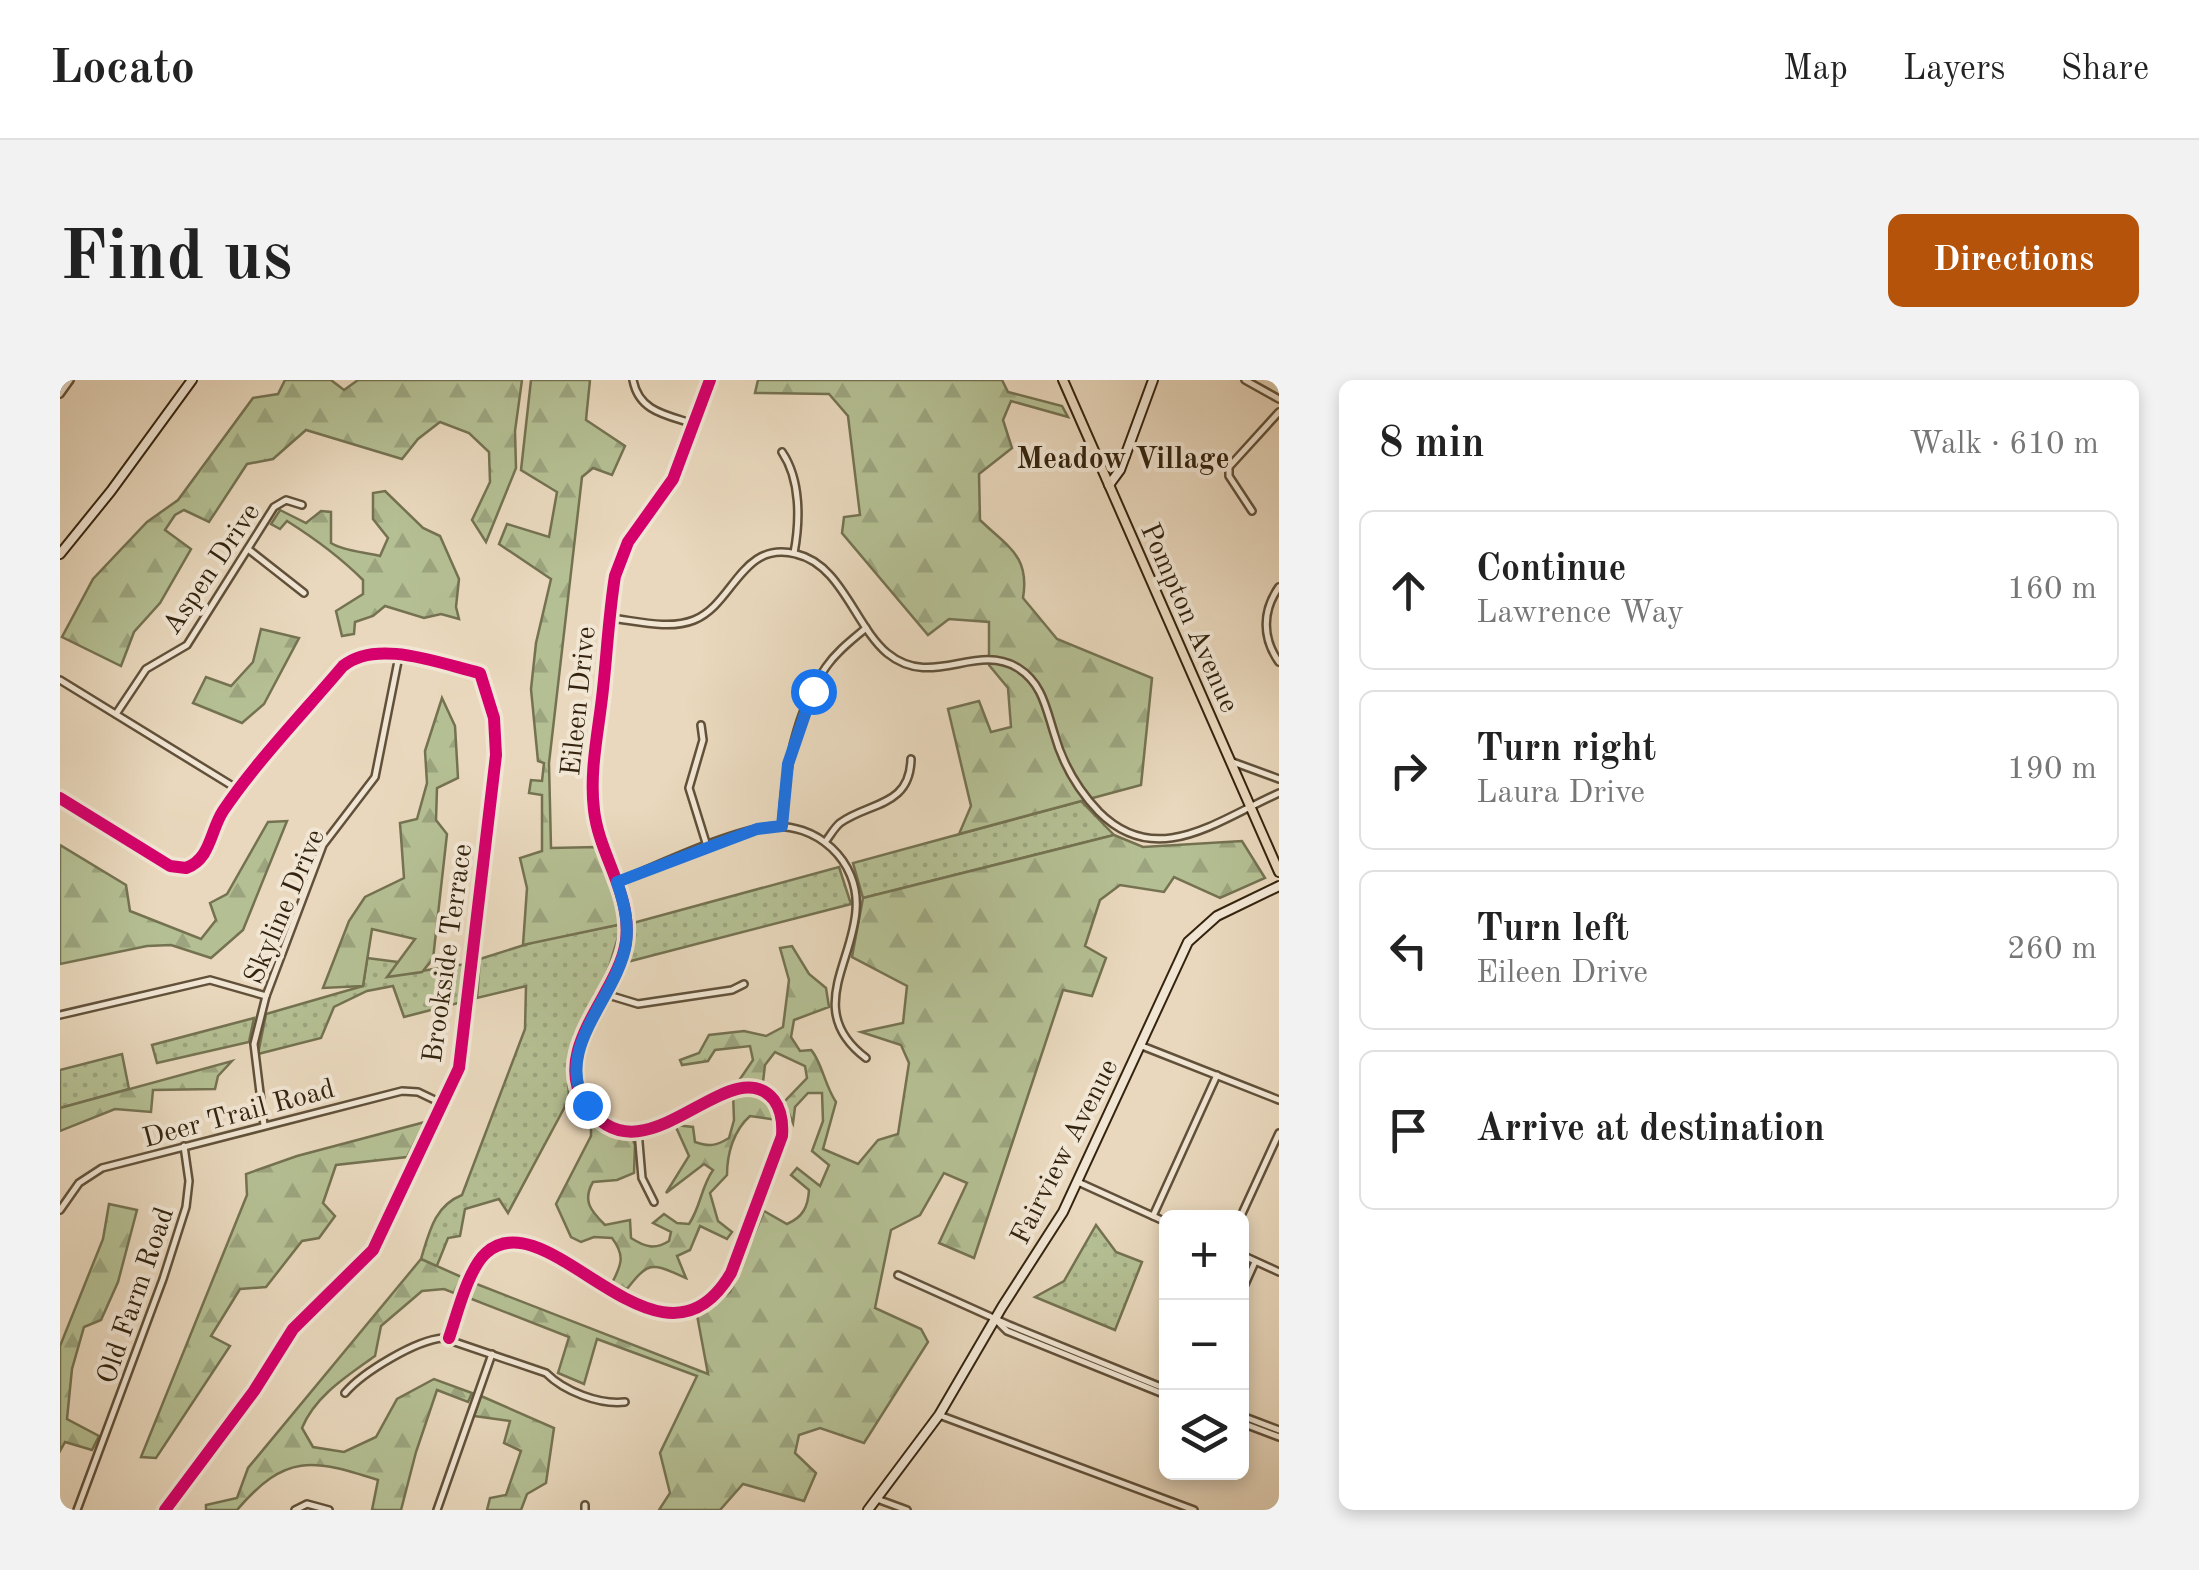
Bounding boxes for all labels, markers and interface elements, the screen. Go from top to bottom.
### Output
text: Locato [50,45,195,93]
text: Map [1783,52,1848,87]
text: Layers [1903,52,2006,87]
text: Share [2061,52,2149,87]
button: Directions [1888,214,2139,307]
text: Find us [60,225,292,295]
text: 8 min [1379,424,1485,466]
text: Walk · 610 m [1909,429,2099,461]
district label: Meadow Village [1016,445,1230,475]
street label: Aspen Drive [159,499,266,640]
street label: Pompton Avenue [1134,519,1242,717]
text: Continue [1476,551,1626,589]
icon: ahead [1381,563,1436,618]
text: 160 m [2007,574,2097,606]
text: Lawrence Way [1476,598,1684,630]
street label: Eileen Drive [558,625,602,778]
route start [791,669,837,715]
text: Turn right [1476,731,1656,769]
icon: right [1381,743,1436,798]
text: 190 m [2007,754,2097,786]
text: Laura Drive [1476,778,1645,810]
street label: Skyline Drive [241,826,331,989]
street label: Brookside Terrace [420,842,478,1065]
text: Turn left [1476,911,1629,949]
icon: left [1381,923,1436,978]
text: 260 m [2007,934,2097,966]
text: Eileen Drive [1476,958,1648,990]
street label: Fairview Avenue [1007,1055,1124,1250]
street label: Deer Trail Road [140,1076,338,1154]
route end [565,1083,611,1129]
icon: arrive [1381,1103,1436,1158]
text: Arrive at destination [1476,1111,1825,1149]
street label: Old Farm Road [94,1204,180,1388]
map controls [1159,1210,1249,1480]
button: + [1159,1210,1249,1300]
button: − [1159,1300,1249,1390]
button: layers [1159,1390,1249,1480]

